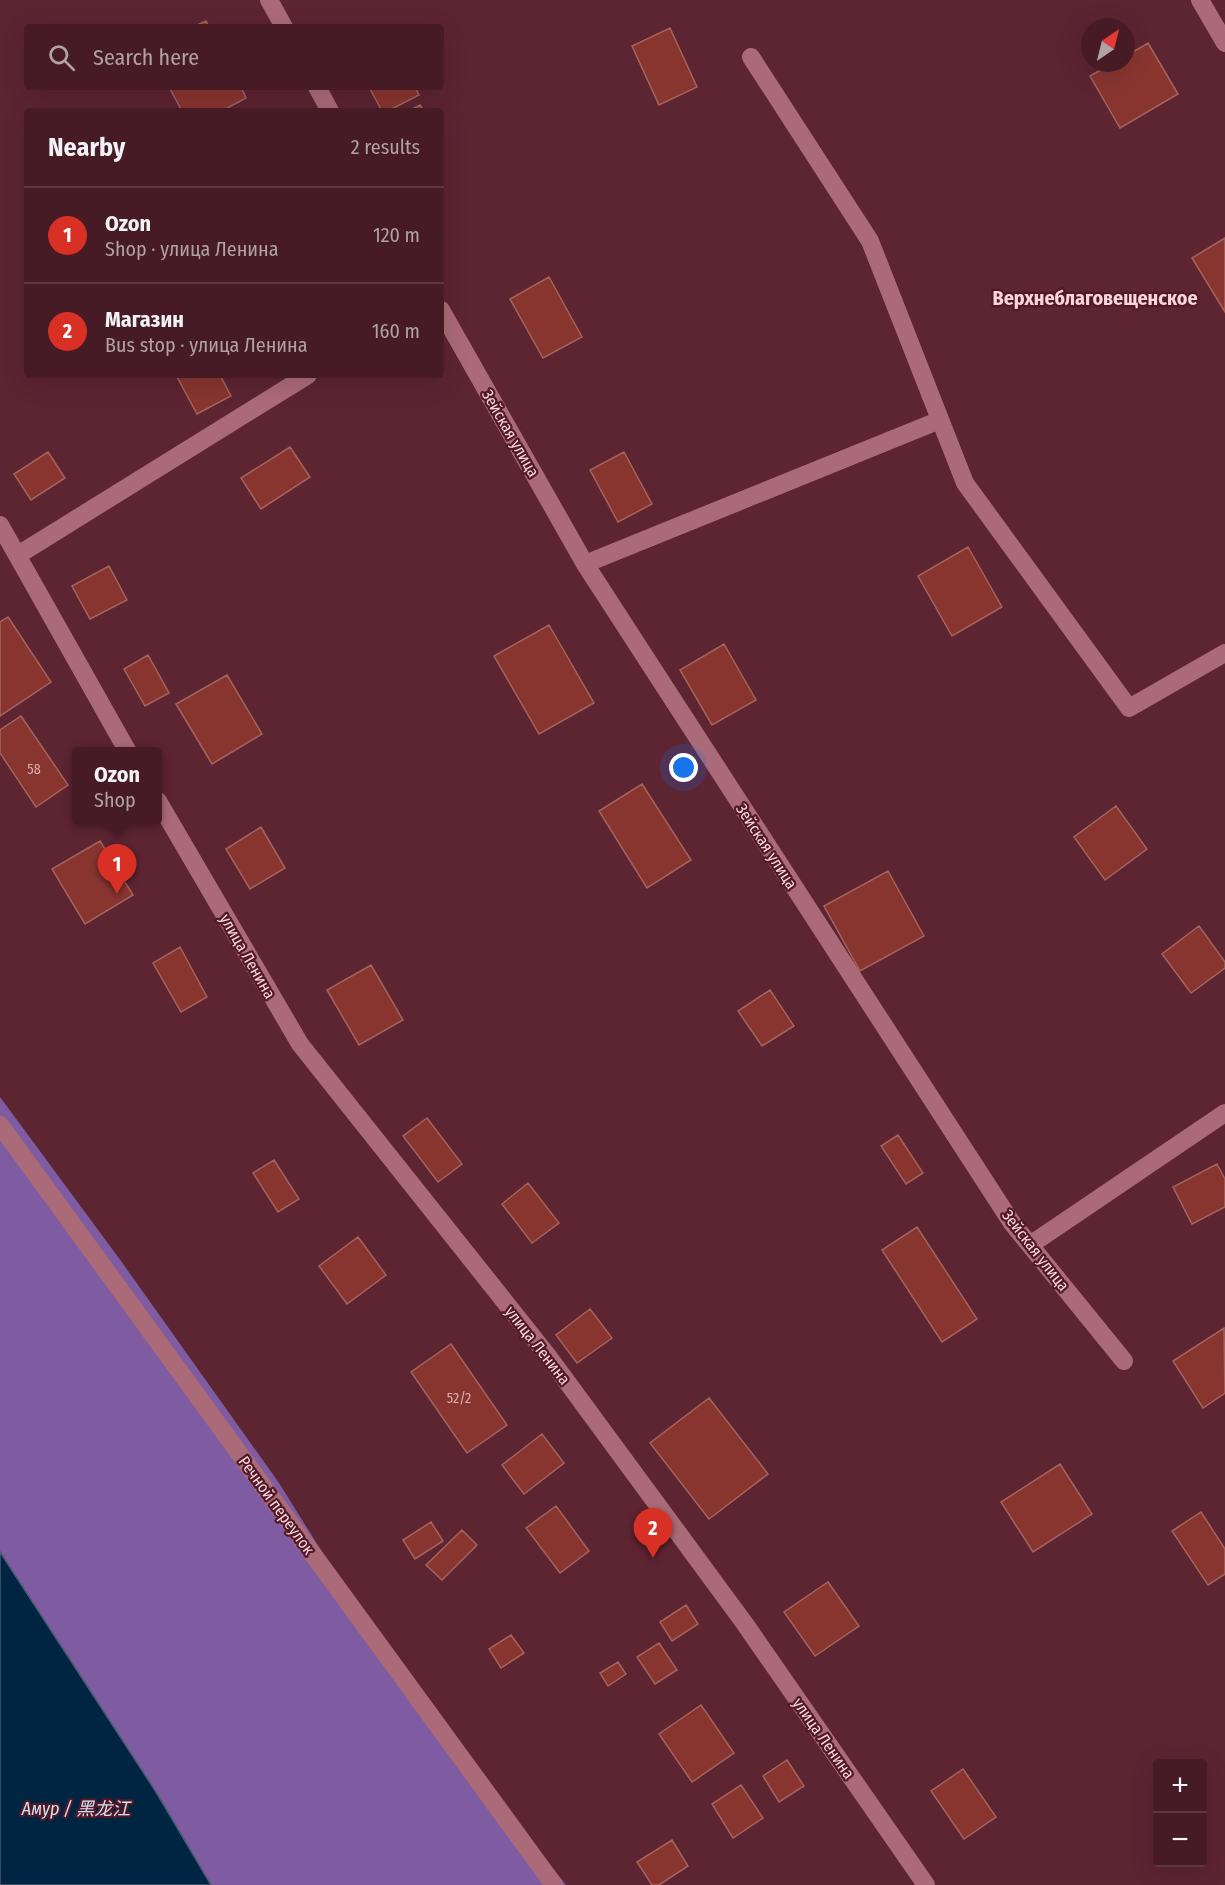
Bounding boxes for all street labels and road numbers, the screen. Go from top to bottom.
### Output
street label: Зейская улица [478,386,543,480]
street label: Зейская улица [732,800,801,893]
street label: улица Ленина [216,911,280,1002]
street label: Зейская улица [998,1206,1073,1295]
street label: улица Ленина [501,1302,574,1389]
street label: Речной переулок [235,1452,319,1559]
street label: улица Ленина [789,1694,859,1783]

